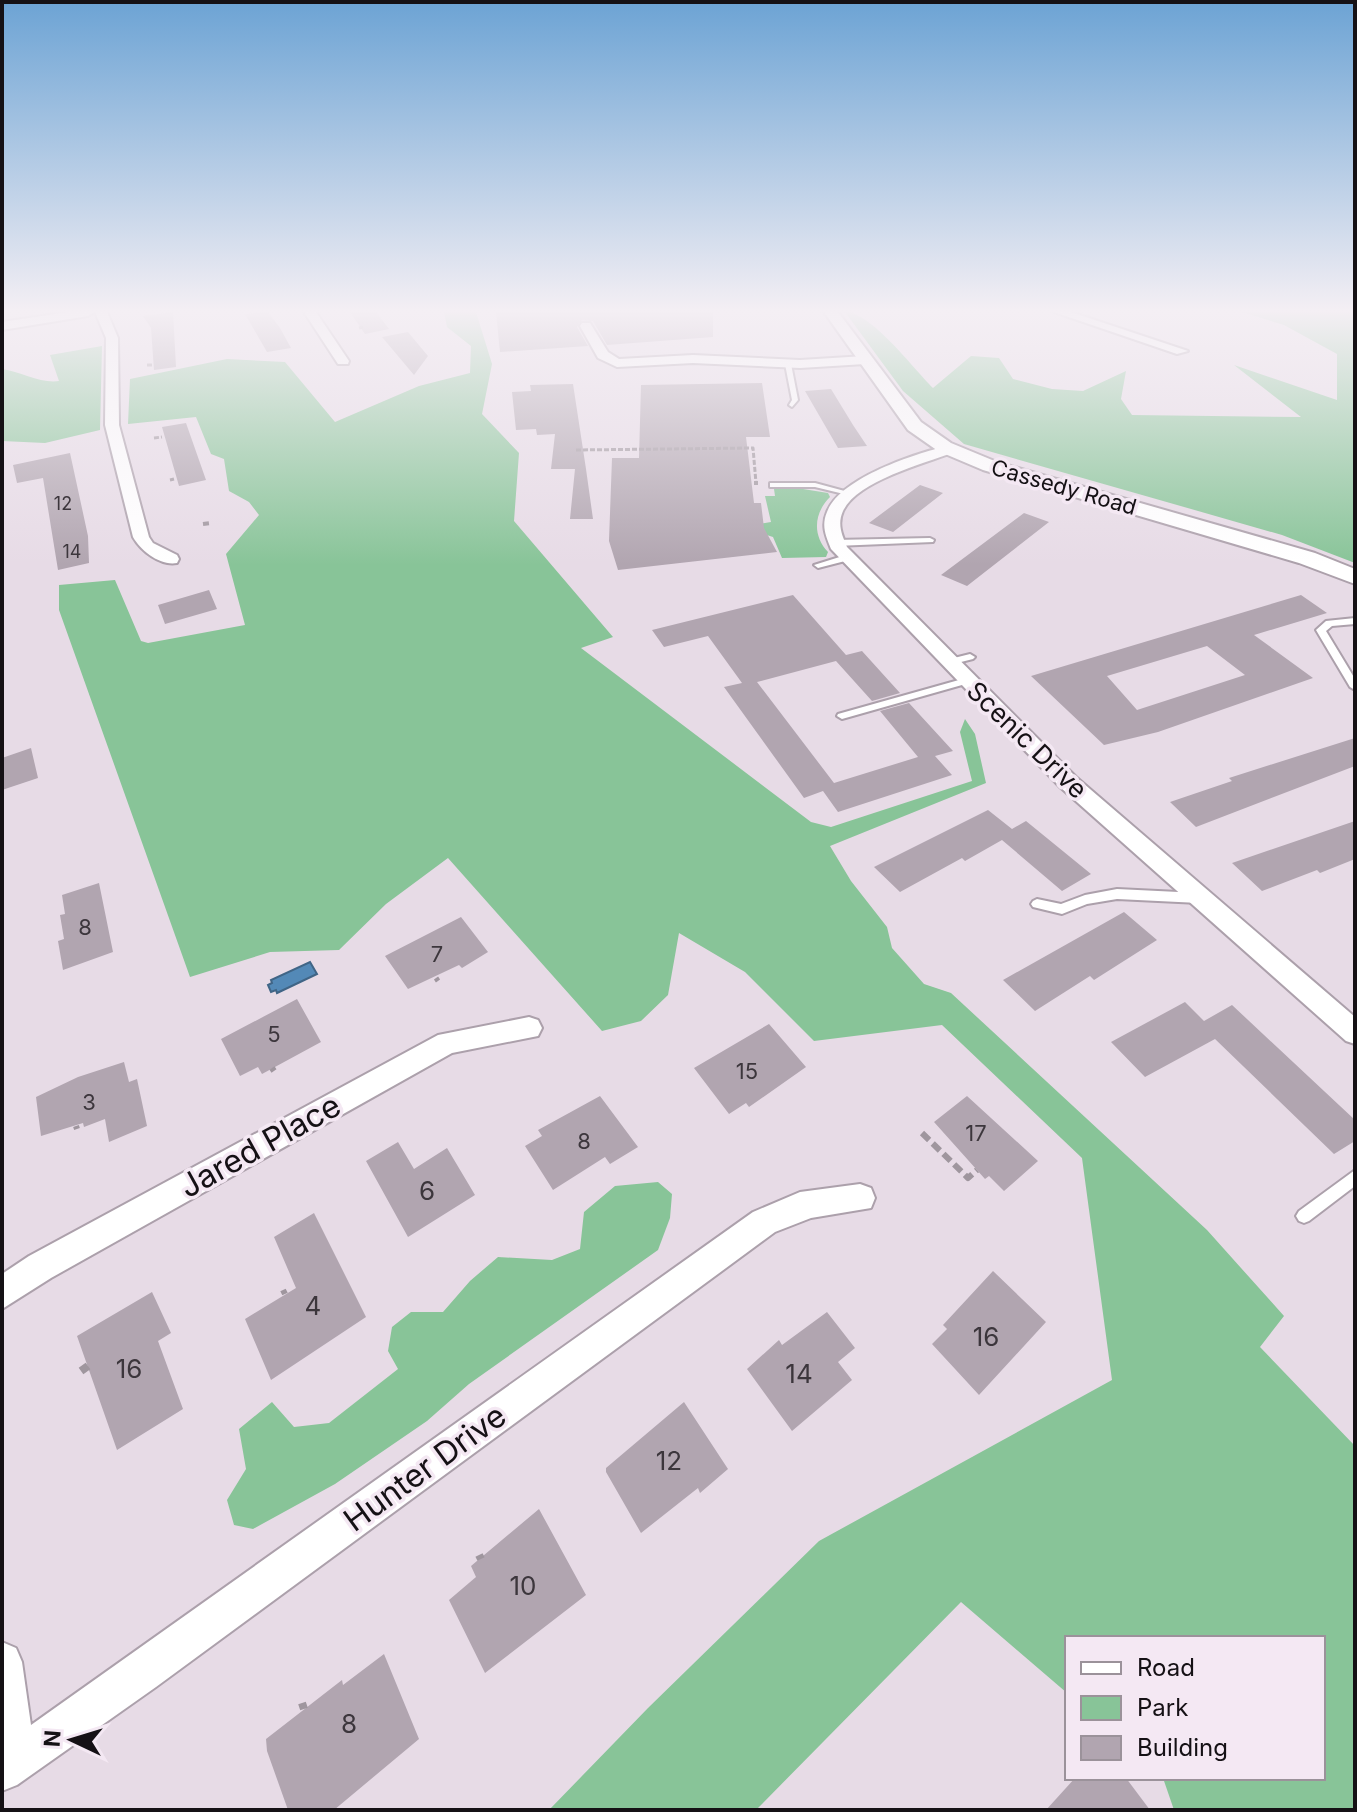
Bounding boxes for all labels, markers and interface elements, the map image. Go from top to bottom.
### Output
street label: Cassedy Road [988,454,1140,520]
house number: 12 [54,493,72,514]
house number: 14 [63,541,81,562]
street label: Scenic Drive [961,675,1094,805]
house number: 8 [78,914,92,940]
house number: 7 [431,941,443,967]
house number: 5 [267,1021,281,1047]
house number: 15 [736,1058,758,1084]
street label: Jared Place [172,1085,347,1206]
house number: 3 [82,1089,96,1115]
house number: 17 [965,1120,987,1146]
house number: 8 [577,1128,591,1154]
house number: 6 [419,1175,435,1206]
house number: 4 [305,1290,321,1321]
house number: 16 [973,1321,999,1352]
house number: 16 [116,1353,142,1384]
house number: 14 [785,1358,813,1389]
street label: Hunter Drive [336,1396,513,1539]
house number: 12 [656,1445,682,1476]
house number: 10 [510,1570,536,1601]
legend [1065,1636,1325,1780]
text: Road [1137,1653,1195,1682]
text: Park [1137,1693,1188,1722]
north arrow [32,1700,112,1780]
house number: 8 [341,1708,357,1739]
text: N [38,1729,66,1748]
text: Building [1137,1733,1228,1762]

